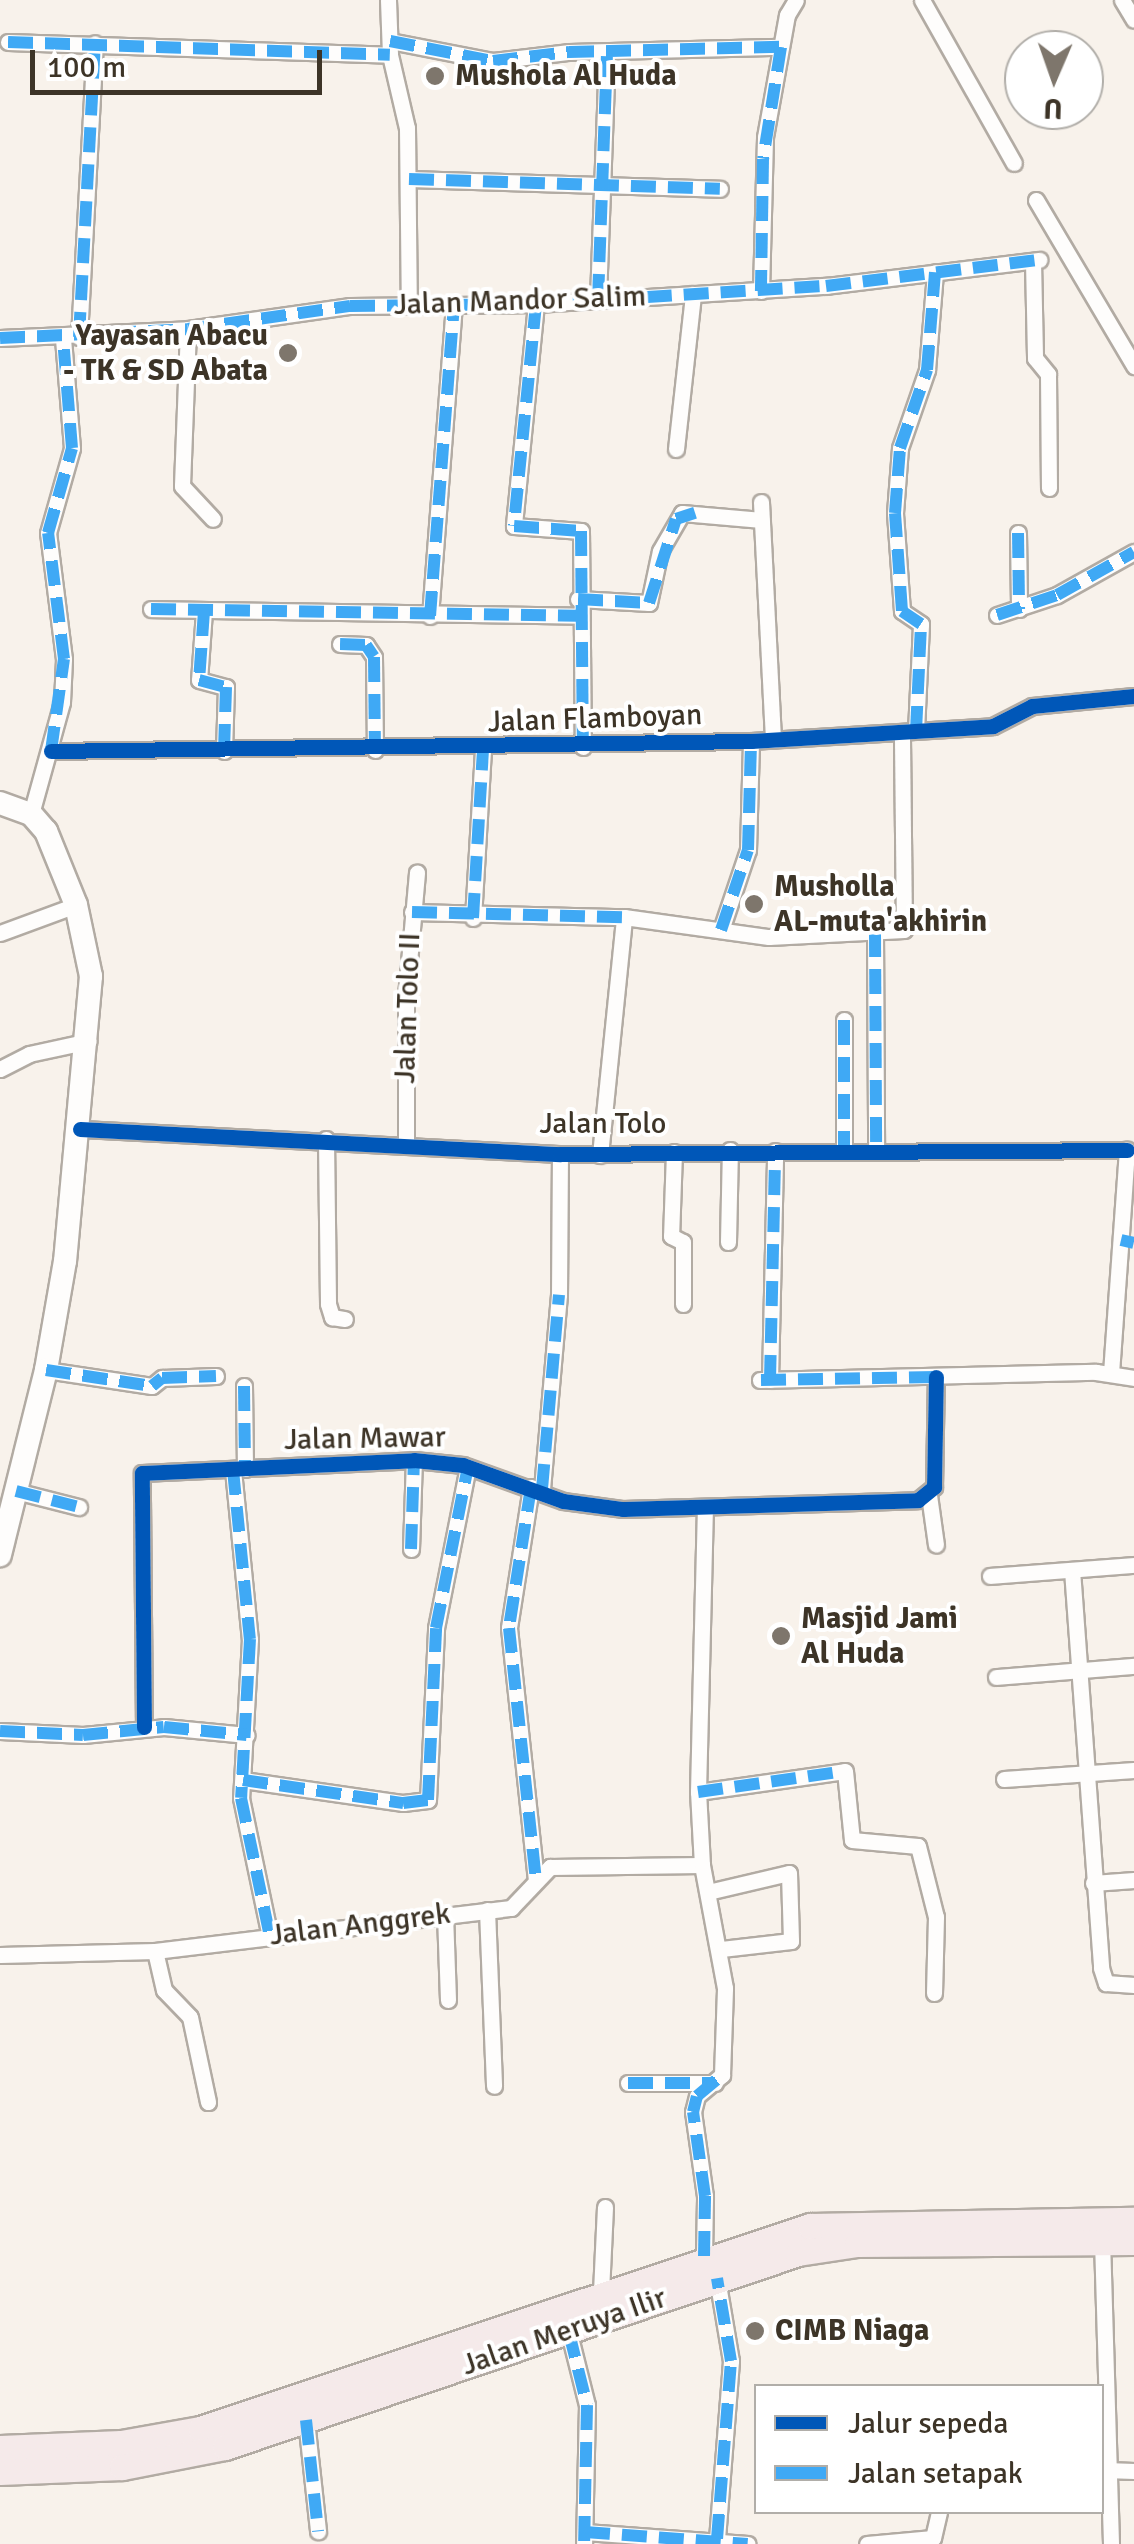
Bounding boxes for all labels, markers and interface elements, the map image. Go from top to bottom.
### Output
scale bar [35,30,328,92]
north arrow [1004,30,1104,130]
text: 100 m [47,49,126,86]
place label: Mushola Al Huda [455,58,677,94]
marker: Mushola Al Huda [424,65,446,87]
text: U [1043,91,1063,125]
street label: Jalan Mandor Salim [393,279,647,323]
place label: Yayasan Abacu - TK & SD Abata [63,318,268,388]
marker: Yayasan Abacu - TK & SD Abata [277,342,299,364]
street label: Jalan Flamboyan [487,697,703,741]
place label: Musholla AL-muta'akhirin [774,869,987,940]
marker: Musholla AL-muta'akhirin [743,893,765,915]
street label: Jalan Tolo II [387,932,429,1084]
street label: Jalan Tolo [540,1106,666,1142]
street label: Jalan Mawar [284,1420,446,1458]
place label: Masjid Jami Al Huda [801,1601,958,1672]
marker: Masjid Jami Al Huda [770,1625,792,1647]
street label: Jalan Anggrek [268,1896,452,1954]
street label: Jalan Meruya Ilir [457,2280,671,2384]
place label: CIMB Niaga [775,2313,929,2349]
marker: CIMB Niaga [744,2320,766,2342]
legend [754,2384,1104,2514]
text: Jalur sepeda [848,2405,1009,2442]
text: Jalan setapak [848,2455,1023,2492]

